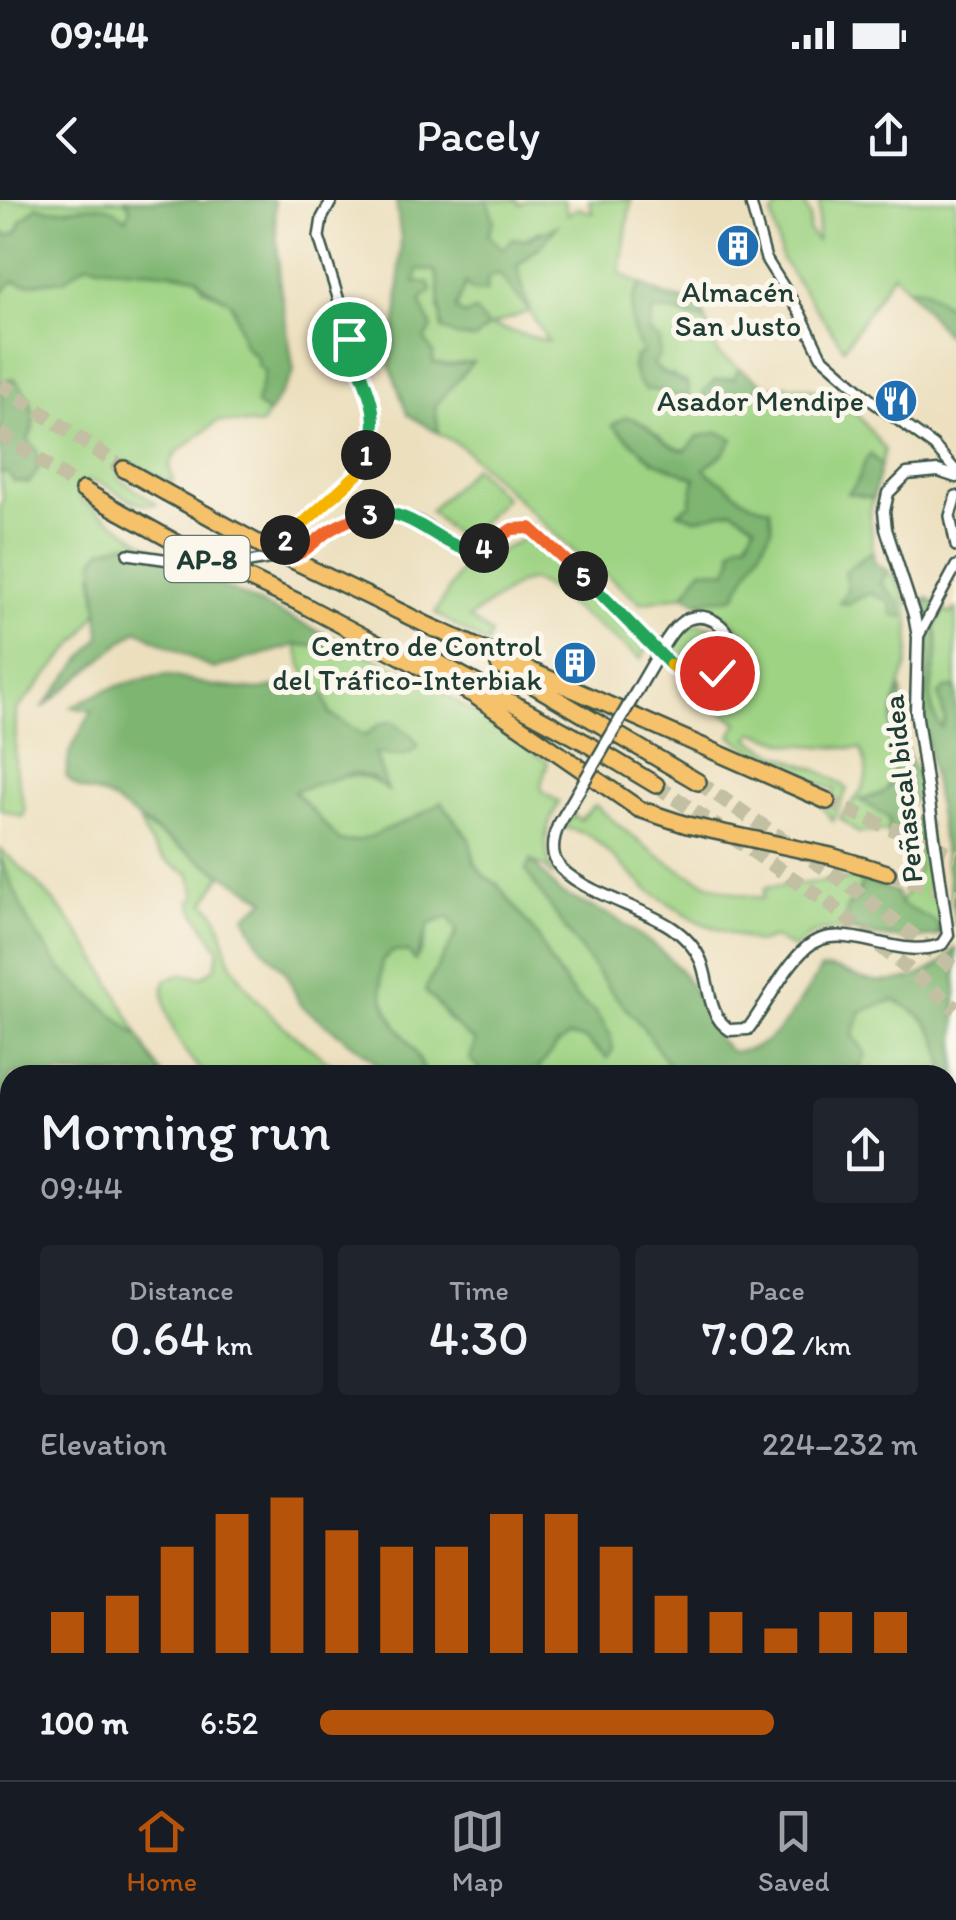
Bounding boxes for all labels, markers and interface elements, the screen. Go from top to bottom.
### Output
text: 09:44 [50,12,148,58]
icon: back [40,108,95,163]
text: Pacely [416,108,540,162]
icon: share [861,108,916,163]
building icon: Almacén San Justo [715,223,761,269]
place label: Almacén San Justo [675,273,801,344]
pin [307,297,392,382]
icon: arrive [322,312,377,367]
restaurant icon: Asador Mendipe [873,378,919,424]
place label: Asador Mendipe [657,382,864,419]
pin: 1 [341,430,391,480]
text: 1 [360,438,373,472]
pin: 3 [345,489,395,539]
text: 3 [362,497,378,531]
pin: 2 [260,515,310,565]
text: 2 [278,523,292,557]
pin: 4 [459,523,509,573]
text: 4 [476,531,492,565]
road number: AP-8 [164,536,250,582]
pin: 5 [558,551,608,601]
text: 5 [576,559,590,593]
place label: Centro de Control del Tráfico-Interbiak [272,627,543,698]
pin [675,631,760,716]
building icon: Centro de Control del Tráfico-Interbiak [552,640,598,686]
icon: check [690,646,745,701]
street label: Peñascal bidea [874,693,931,885]
text: Morning run [40,1098,331,1164]
button: share [813,1098,918,1203]
text: 09:44 [40,1169,123,1207]
text: Distance [129,1273,234,1307]
text: Time [449,1273,509,1307]
text: Pace [749,1273,805,1307]
text: 0.64 [110,1307,209,1368]
text: 4:30 [429,1307,529,1368]
text: 7:02 [702,1307,796,1368]
text: km [209,1328,253,1362]
text: /km [796,1328,851,1362]
text: Elevation [40,1425,167,1463]
text: 224–232 m [762,1425,918,1463]
text: 100 m [40,1704,128,1742]
text: 6:52 [200,1704,258,1742]
tab: Home [127,1804,197,1898]
tab: Map [450,1804,505,1898]
tab: Saved [758,1804,830,1898]

